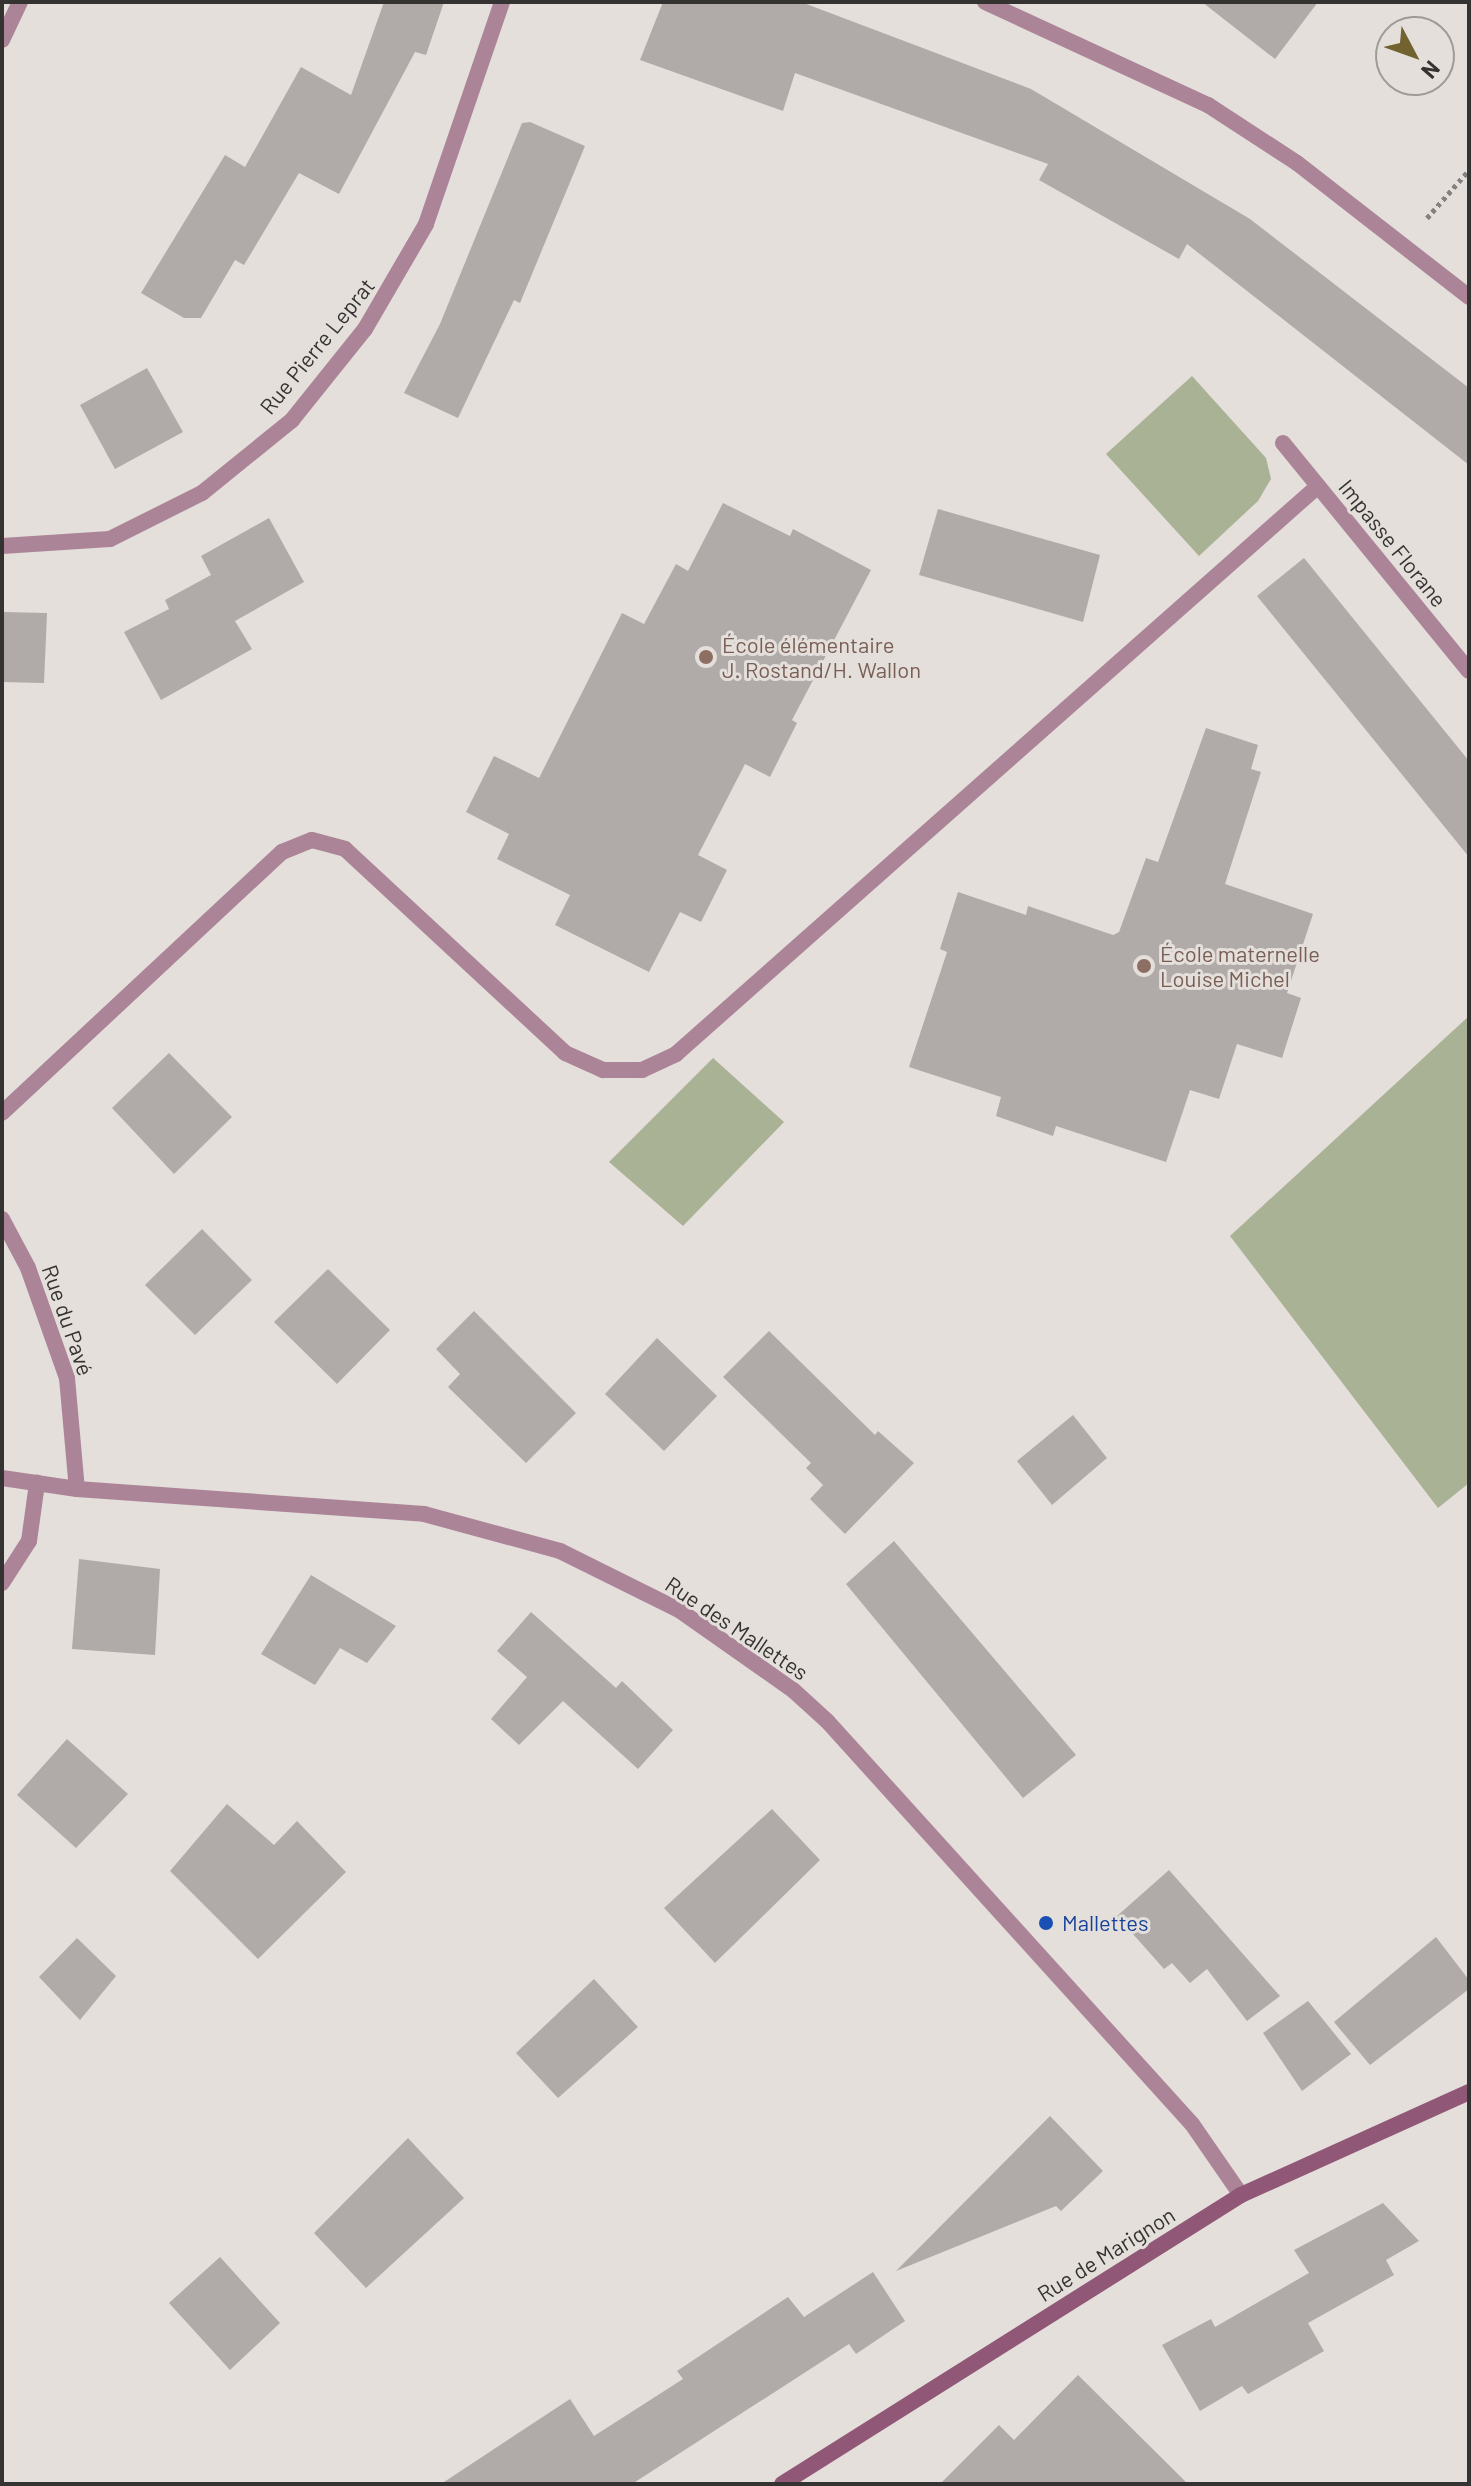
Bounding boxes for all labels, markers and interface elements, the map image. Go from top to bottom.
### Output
north arrow [1375,16,1455,96]
text: N [1417,56,1446,84]
street label: Rue Pierre Leprat [254,273,380,419]
street label: Impasse Florane [1334,474,1452,612]
place label: École élémentaire J. Rostand/H. Wallon [722,631,921,682]
marker: École élémentaire J. Rostand/H. Wallon [697,648,715,666]
place label: École maternelle Louise Michel [1160,940,1320,992]
marker: École maternelle Louise Michel [1135,957,1153,975]
street label: Rue du Pavé [37,1261,99,1379]
street label: Rue des Mallettes [661,1571,813,1685]
place label: Mallettes [1062,1910,1148,1936]
marker: Mallettes [1037,1914,1055,1932]
street label: Rue de Marignon [1032,2201,1180,2307]

